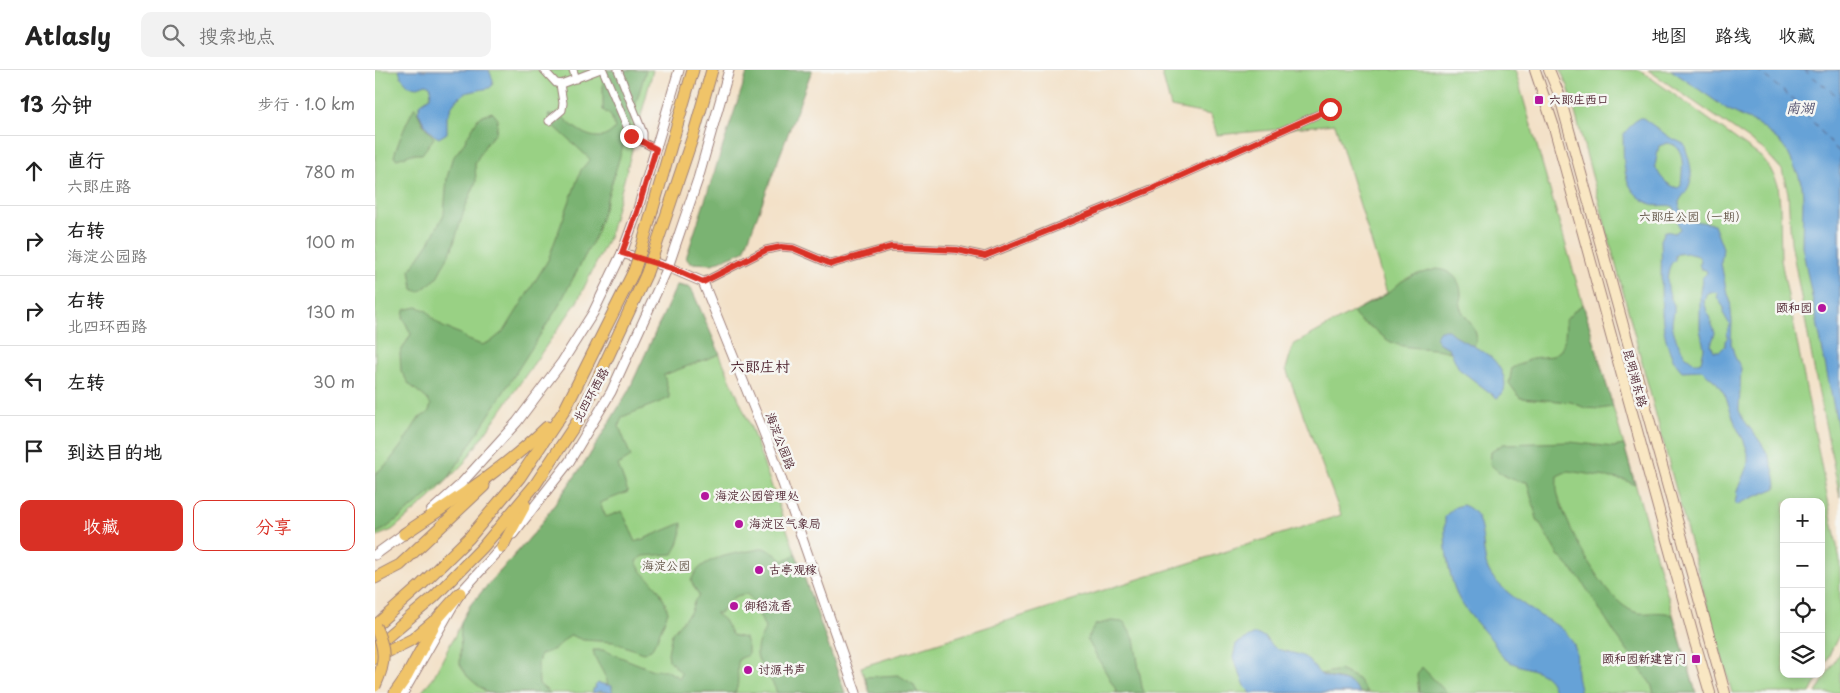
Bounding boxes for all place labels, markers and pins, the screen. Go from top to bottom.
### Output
place label: 六郎庄西口 [1549,90,1609,108]
marker: 六郎庄西口 [1533,94,1545,106]
place label: 颐和园 [1776,298,1812,316]
marker: 颐和园 [1816,302,1828,314]
place label: 海淀公园管理处 [715,486,799,504]
marker: 海淀公园管理处 [699,490,711,502]
place label: 海淀区气象局 [749,514,821,532]
marker: 海淀区气象局 [733,518,745,530]
place label: 古亭观稼 [769,560,817,578]
marker: 古亭观稼 [753,564,765,576]
place label: 御稻流香 [744,596,792,614]
marker: 御稻流香 [728,600,740,612]
place label: 颐和园新建宫门 [1602,649,1686,667]
marker: 颐和园新建宫门 [1690,653,1702,665]
place label: 讨源书声 [758,660,806,678]
marker: 讨源书声 [742,664,754,676]

